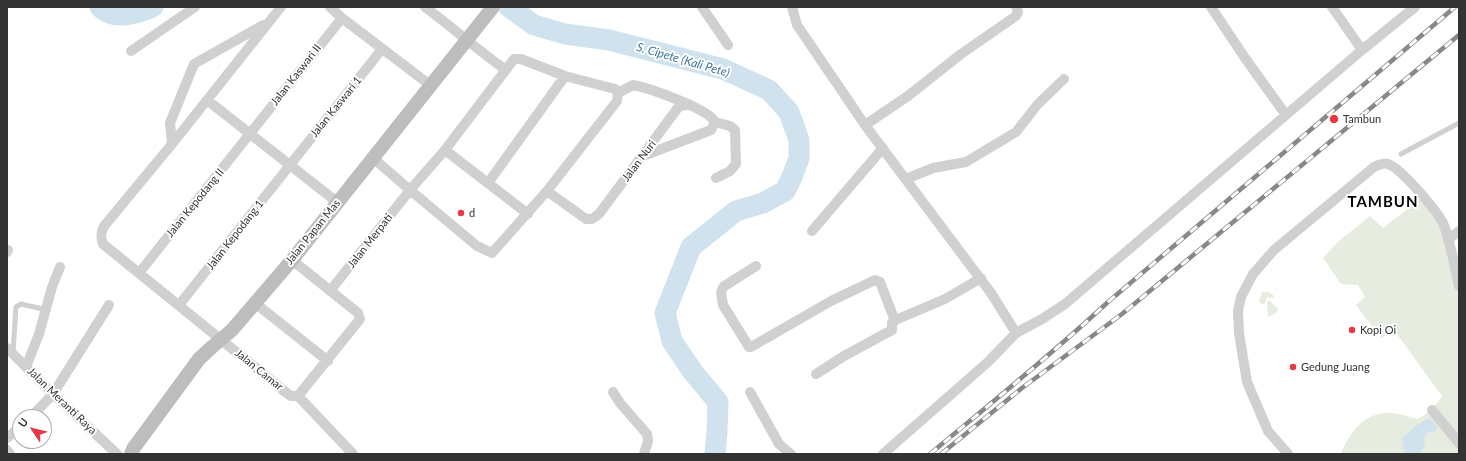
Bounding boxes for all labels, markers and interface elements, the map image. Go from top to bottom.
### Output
water label: S. Cipete (Kali Pete) [635,40,731,80]
street label: Jalan Kaswari II [268,42,324,108]
street label: Jalan Kaswari 1 [307,74,365,140]
place label: Tambun [1343,112,1381,126]
marker: Tambun [1328,113,1340,125]
street label: Jalan Nuri [619,138,659,184]
street label: Jalan Kepodang II [163,166,227,240]
district label: TAMBUN [1347,193,1419,211]
street label: Jalan Papan Mas [283,197,343,267]
street label: Jalan Kepodang 1 [204,198,266,272]
place label: d [469,206,475,220]
marker: d [456,208,466,218]
street label: Jalan Merpati [345,211,395,271]
place label: Kopi Oi [1360,323,1396,337]
marker: Kopi Oi [1347,325,1357,335]
street label: Jalan Camar [232,347,286,393]
place label: Gedung Juang [1301,360,1370,374]
marker: Gedung Juang [1288,362,1298,372]
street label: Jalan Meranti Raya [25,365,99,437]
north arrow [12,409,52,449]
text: U [15,415,30,429]

